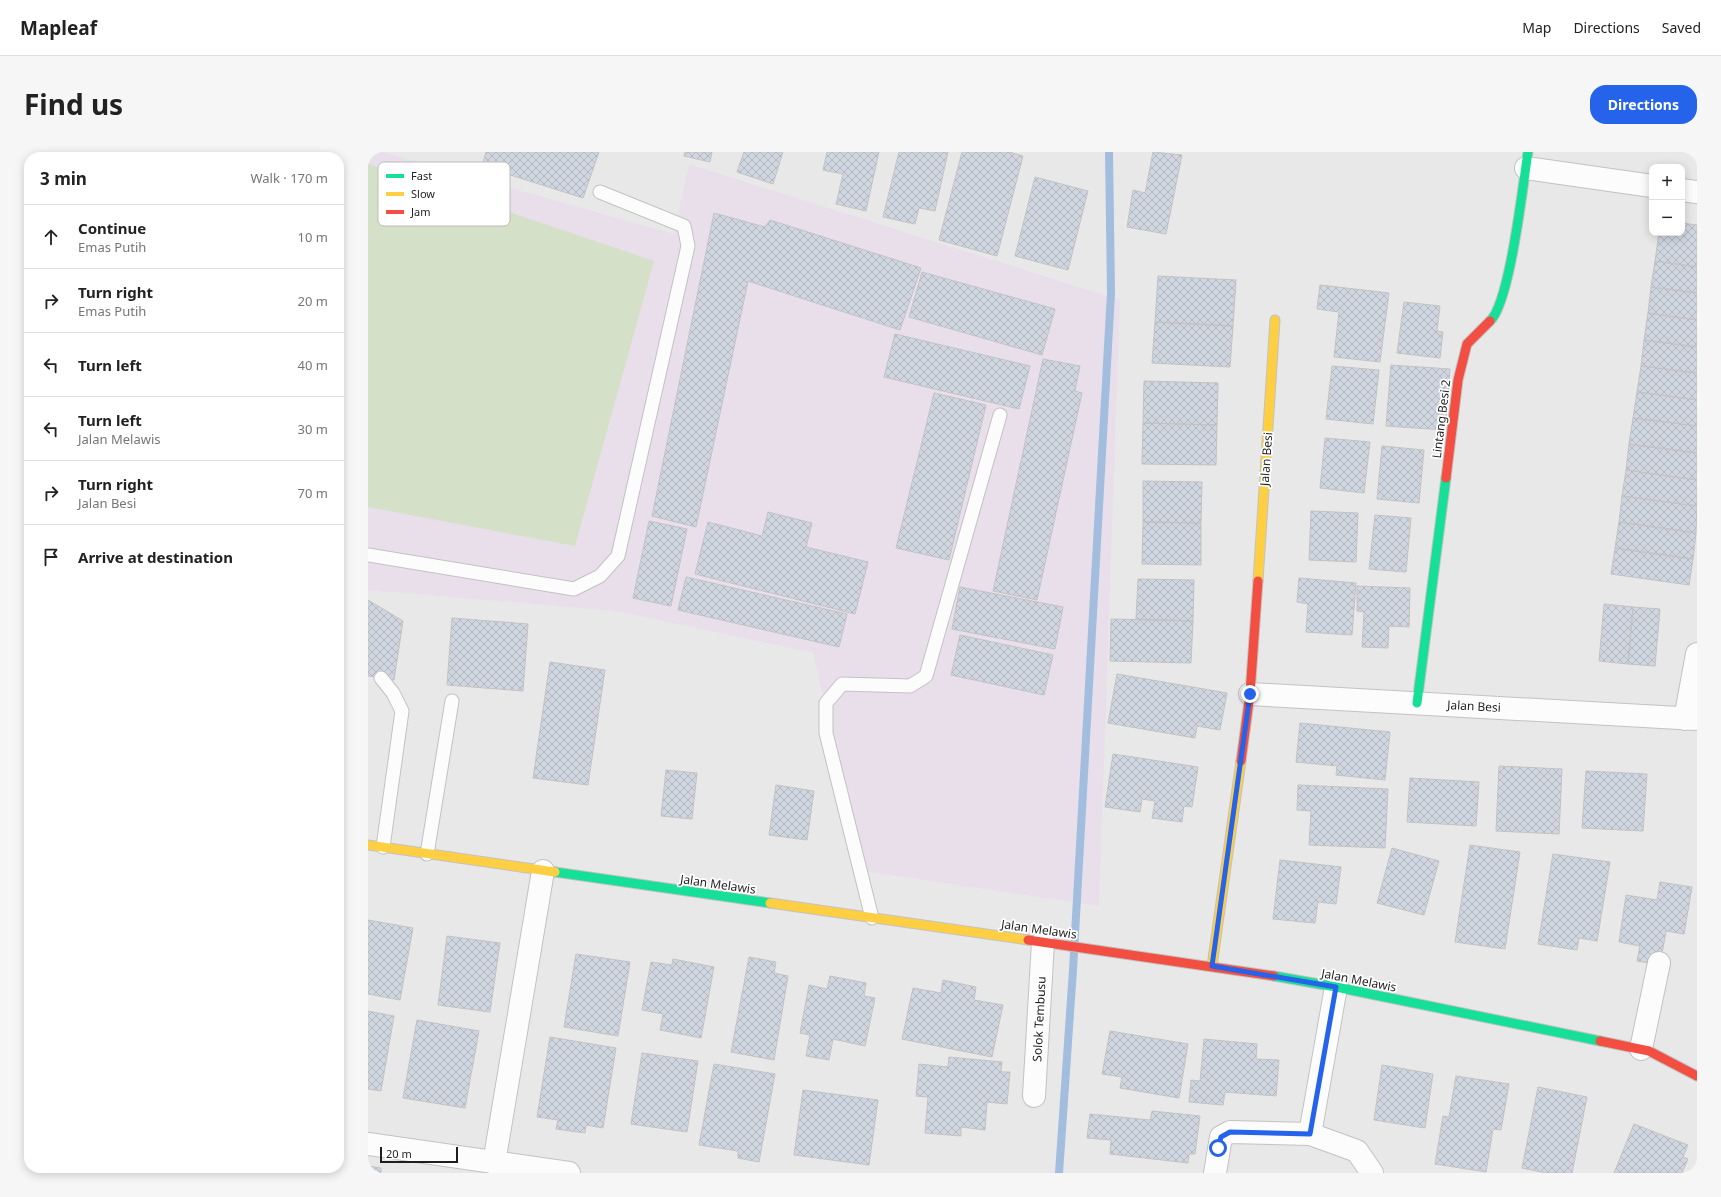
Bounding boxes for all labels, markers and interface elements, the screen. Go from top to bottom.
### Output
text: Mapleaf [20,15,97,41]
text: Map [1522,18,1551,37]
text: Directions [1573,18,1640,37]
text: Saved [1662,18,1701,37]
text: Find us [24,85,123,123]
button: Directions [1590,85,1697,124]
legend [378,162,510,226]
map controls [1649,164,1685,236]
button: + [1649,164,1685,200]
text: 3 min [40,167,87,190]
text: Fast [411,168,432,183]
text: Walk · 170 m [250,169,328,187]
text: Slow [411,186,435,201]
button: − [1649,200,1685,236]
text: Jam [410,204,430,219]
text: Continue [78,218,146,238]
icon: ahead [40,226,62,248]
text: 10 m [298,228,328,246]
text: Emas Putih [78,238,146,256]
text: Turn right [78,282,153,302]
icon: right [40,290,62,312]
text: 20 m [298,292,328,310]
text: Emas Putih [78,302,146,320]
icon: left [40,354,62,376]
text: Turn left [78,355,142,375]
text: 40 m [298,356,328,374]
street label: Lintang Besi 2 [1428,379,1454,459]
text: Turn left [78,410,142,430]
icon: left [40,418,62,440]
text: 30 m [298,420,328,438]
text: Jalan Melawis [78,430,160,448]
street label: Jalan Besi [1256,432,1276,487]
text: Turn right [78,474,153,494]
icon: right [40,482,62,504]
text: 70 m [298,484,328,502]
text: Jalan Besi [78,494,136,512]
icon: arrive [40,546,62,568]
text: Arrive at destination [78,547,233,567]
route end [1241,685,1259,703]
street label: Jalan Besi [1446,696,1501,716]
street label: Jalan Melawis [678,870,757,898]
street label: Jalan Melawis [999,915,1078,943]
street label: Jalan Melawis [1319,964,1398,996]
street label: Solok Tembusu [1028,976,1050,1062]
route start [1209,1139,1227,1157]
scale bar [380,1145,458,1164]
text: 20 m [386,1146,412,1161]

